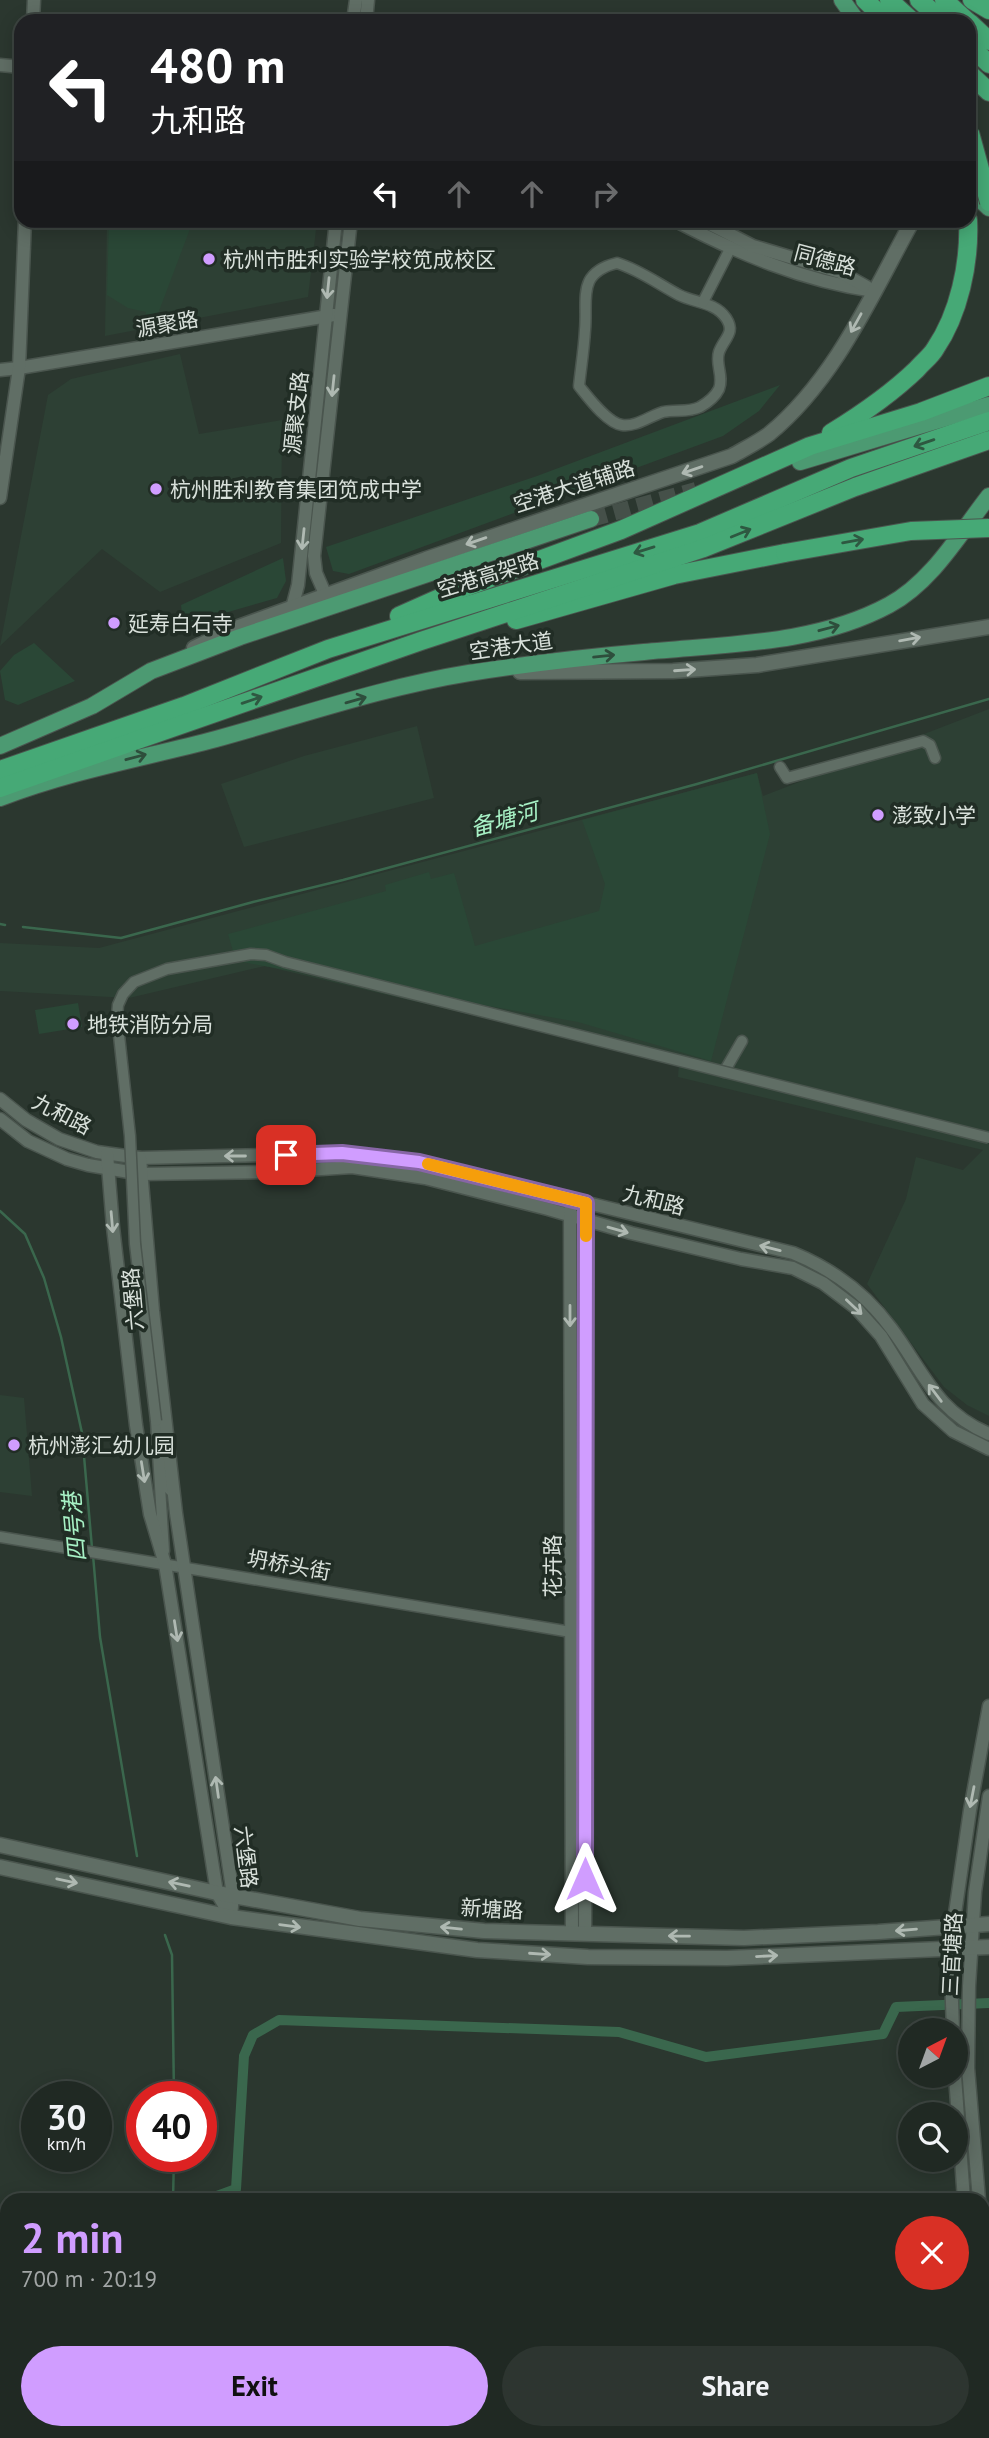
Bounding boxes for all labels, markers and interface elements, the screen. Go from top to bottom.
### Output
text: 480 m [150,33,285,97]
icon: left [35,42,126,133]
text: 九和路 [150,99,246,141]
icon: left [367,175,405,213]
icon: ahead [440,175,478,213]
icon: ahead [513,175,551,213]
icon: right [586,175,624,213]
street label: 同德路 [791,239,859,281]
place label: 杭州市胜利实验学校笕成校区 [223,246,496,273]
marker: 杭州市胜利实验学校笕成校区 [201,251,217,267]
one-way arrow [322,277,335,299]
street label: 源聚路 [134,305,200,343]
one-way arrow [849,312,862,333]
street label: 源聚支路 [278,370,314,456]
one-way arrow [326,374,339,397]
one-way arrow [914,438,936,450]
street label: 空港大道辅路 [510,454,638,518]
one-way arrow [681,465,703,477]
place label: 杭州胜利教育集团笕成中学 [170,476,422,503]
marker: 杭州胜利教育集团笕成中学 [148,481,164,497]
one-way arrow [729,526,751,539]
one-way arrow [296,527,309,550]
one-way arrow [841,534,863,547]
one-way arrow [465,536,487,548]
one-way arrow [633,545,655,558]
street label: 空港高架路 [434,547,542,603]
place label: 延寿白石寺 [128,610,233,637]
marker: 延寿白石寺 [106,615,122,631]
one-way arrow [817,621,840,634]
street label: 空港大道 [468,627,554,665]
one-way arrow [898,632,921,645]
one-way arrow [592,649,614,662]
one-way arrow [673,663,695,676]
one-way arrow [345,692,367,705]
one-way arrow [241,693,263,705]
one-way arrow [125,750,147,763]
water label: 备塘河 [467,795,545,842]
place label: 澎致小学 [892,802,976,829]
marker: 澎致小学 [870,807,886,823]
place label: 地铁消防分局 [87,1011,213,1038]
marker: 地铁消防分局 [65,1016,81,1032]
street label: 九和路 [28,1088,96,1140]
pin [256,1125,316,1185]
icon: arrive [267,1136,305,1174]
one-way arrow [224,1149,247,1163]
street label: 九和路 [620,1179,688,1221]
one-way arrow [106,1210,119,1233]
one-way arrow [607,1224,629,1237]
one-way arrow [759,1241,782,1254]
street label: 六堡路 [117,1266,149,1332]
one-way arrow [845,1299,863,1315]
one-way arrow [563,1304,577,1327]
one-way arrow [928,1384,943,1403]
place label: 杭州澎汇幼儿园 [28,1432,175,1459]
marker: 杭州澎汇幼儿园 [6,1437,22,1453]
one-way arrow [137,1460,150,1483]
water label: 四号港 [56,1488,91,1563]
street label: 花卉路 [539,1535,566,1598]
street label: 坍桥头街 [245,1544,333,1586]
one-way arrow [170,1619,183,1642]
one-way arrow [211,1777,224,1799]
one-way arrow [965,1785,978,1808]
street label: 六堡路 [229,1824,263,1890]
position arrow [548,1842,622,1916]
one-way arrow [55,1875,78,1888]
one-way arrow [168,1877,191,1891]
street label: 新塘路 [460,1894,524,1924]
street label: 三官塘路 [936,1911,968,1997]
one-way arrow [278,1919,301,1932]
one-way arrow [441,1921,463,1934]
one-way arrow [895,1924,918,1937]
one-way arrow [667,1930,690,1943]
one-way arrow [528,1948,551,1961]
one-way arrow [756,1950,779,1963]
north arrow [898,2018,968,2088]
map controls [898,2018,968,2172]
speed limit sign: 40 [126,2081,217,2172]
text: 30 [47,2094,86,2140]
button: search [898,2102,968,2172]
text: km/h [47,2132,86,2155]
text: 2 min [21,2210,123,2265]
button: close [895,2216,969,2290]
text: 700 m · 20:19 [21,2264,157,2293]
button: Exit [21,2346,488,2426]
button: Share [502,2346,969,2426]

